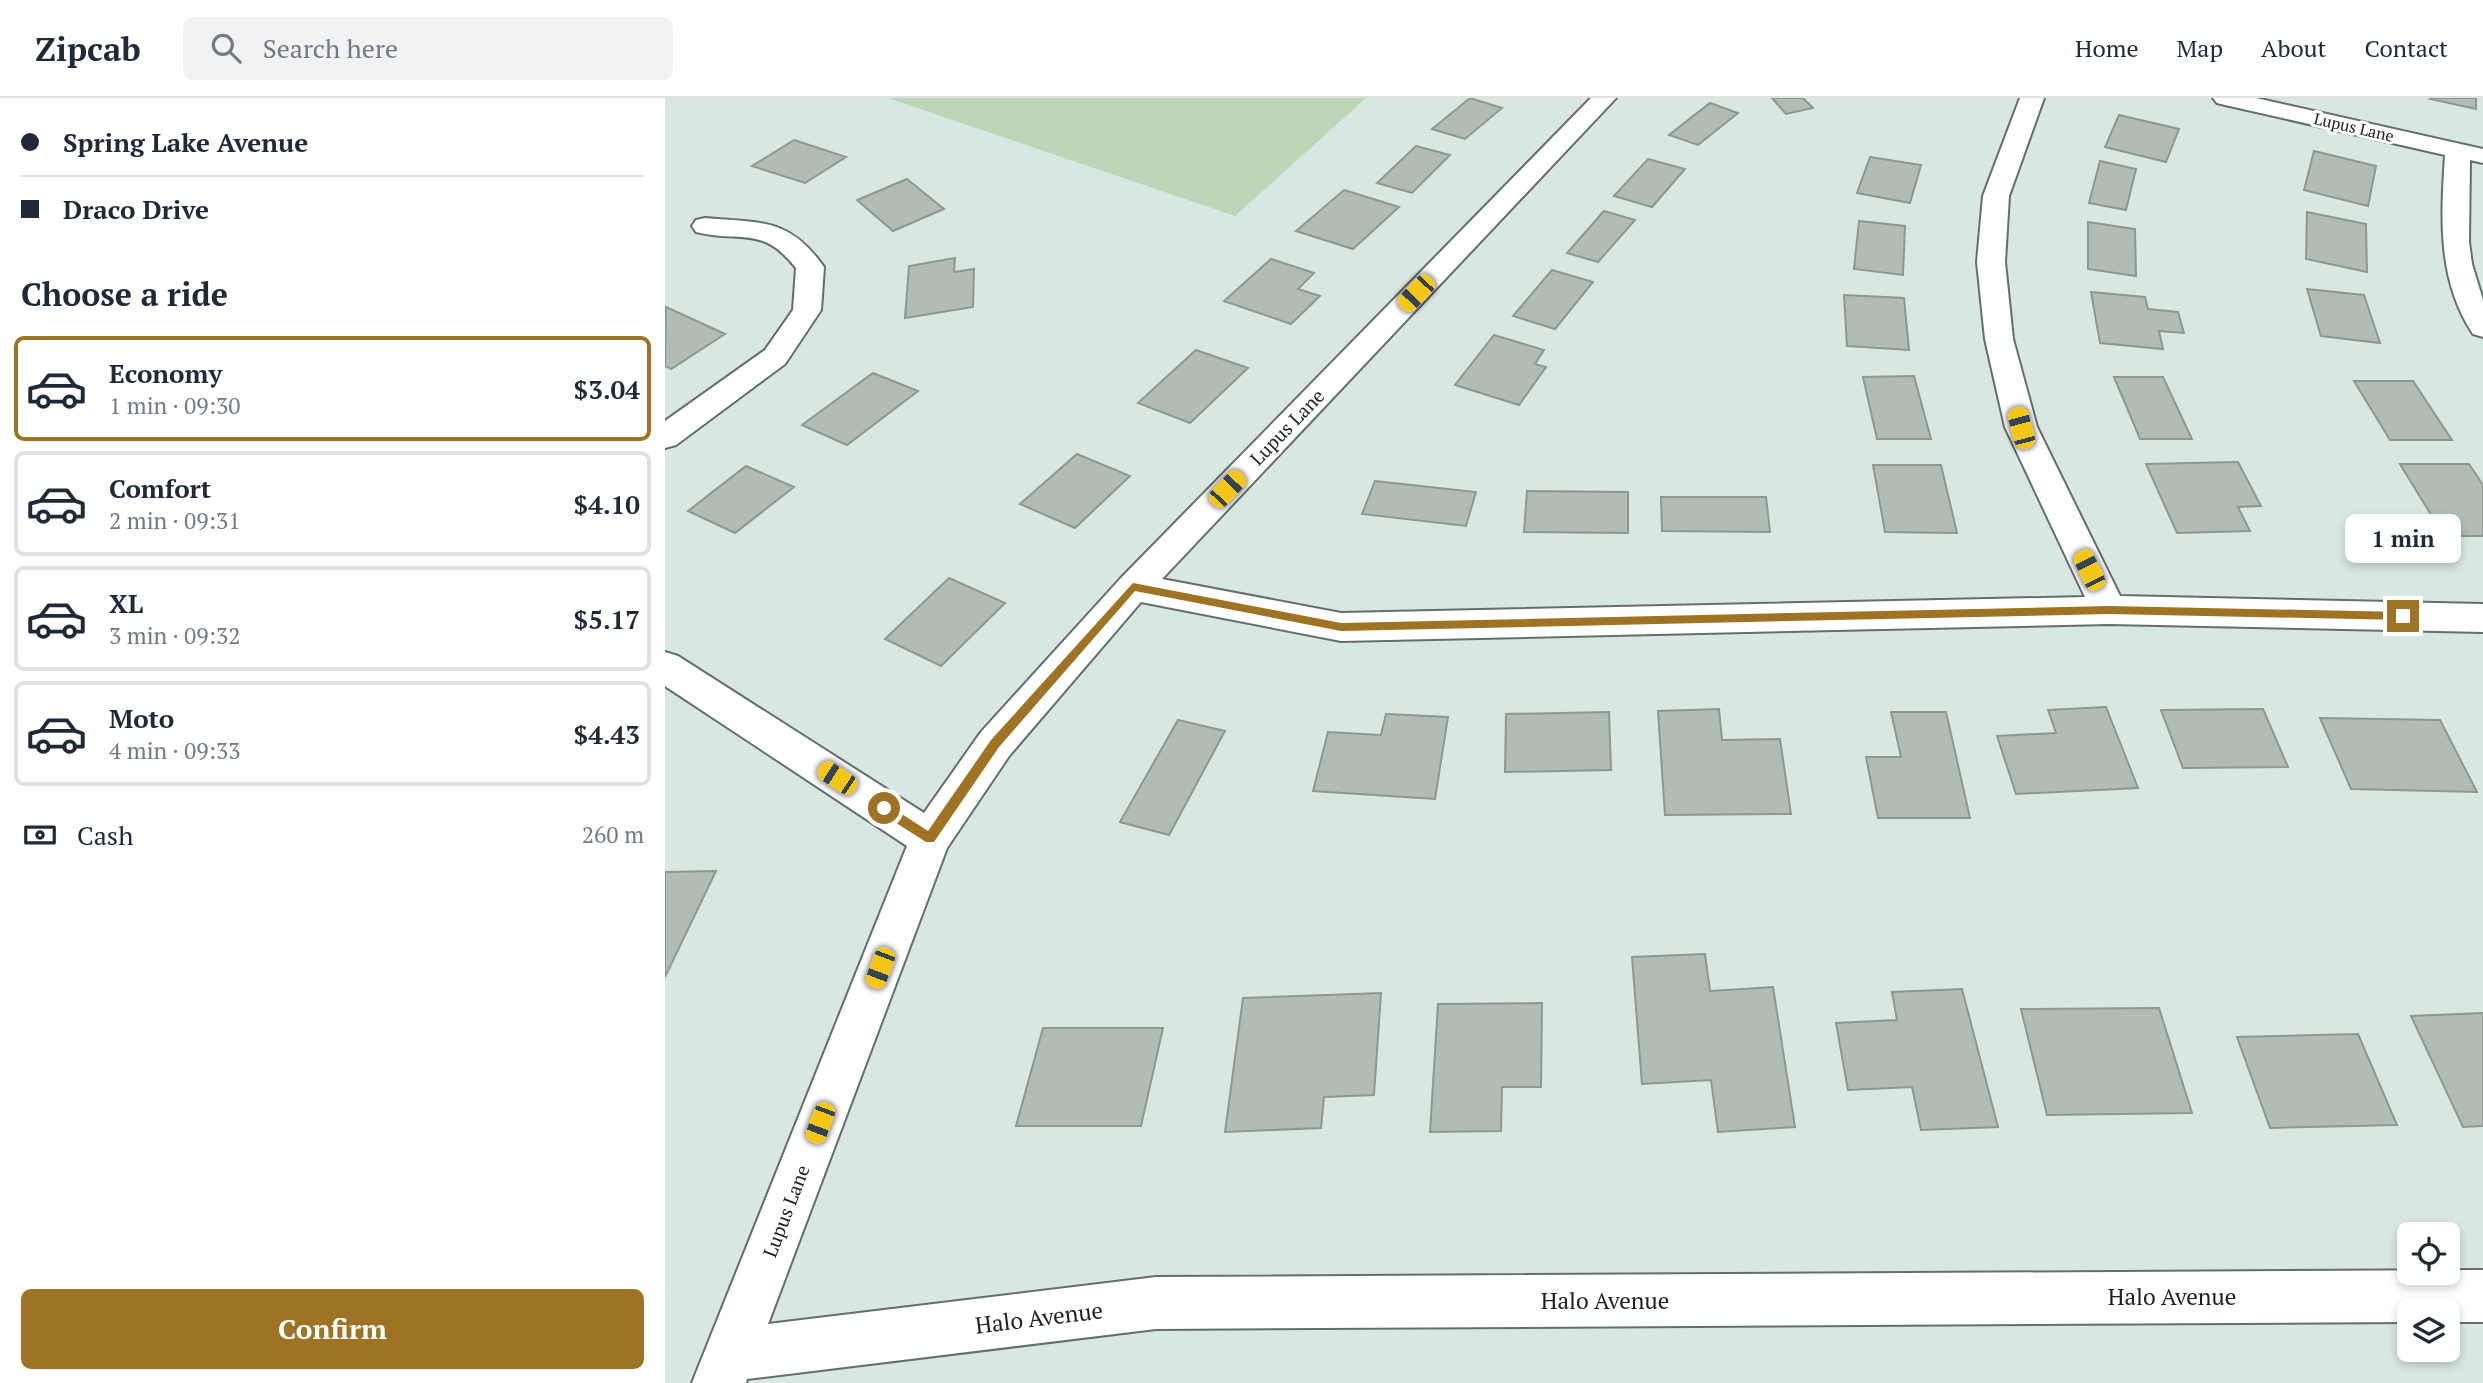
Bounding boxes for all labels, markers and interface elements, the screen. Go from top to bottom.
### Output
search box [183,17,673,80]
text: Zipcab [35,27,141,70]
icon: search [207,29,245,67]
text: Search here [263,31,398,65]
text: Home [2075,32,2139,64]
text: Map [2177,32,2223,64]
text: About [2261,32,2327,64]
text: Contact [2365,32,2448,64]
street label: Lupus Lane [2312,107,2396,147]
text: Spring Lake Avenue [63,125,308,159]
text: Draco Drive [63,192,209,226]
car [1394,271,1439,315]
text: Choose a ride [21,273,228,315]
text: Economy [109,356,222,390]
icon: car [25,357,88,420]
text: $3.04 [574,372,640,406]
street label: Lupus Lane [1244,383,1329,470]
text: 1 min · 09:30 [109,390,241,421]
car [2006,405,2037,451]
car [1205,467,1250,511]
text: Comfort [109,471,211,505]
icon: car [25,472,88,535]
text: $4.10 [574,487,640,521]
text: 2 min · 09:31 [109,505,241,536]
callout: 1 min [2345,514,2461,564]
text: 1 min [2372,523,2434,554]
car [2071,547,2108,593]
text: XL [109,586,143,620]
icon: car [25,587,88,650]
route end [2387,600,2419,632]
text: $5.17 [574,602,640,636]
text: 3 min · 09:32 [109,620,241,651]
text: Moto [109,701,174,735]
icon: car [25,702,88,765]
text: $4.43 [574,717,640,751]
text: 4 min · 09:33 [109,735,241,766]
car [814,758,861,798]
route start [868,792,900,824]
icon: cash [21,816,59,854]
text: Cash [77,818,133,852]
text: 260 m [582,819,644,850]
car [863,945,898,991]
car [803,1100,838,1146]
street label: Lupus Lane [757,1161,815,1260]
map controls [2397,1222,2460,1362]
button: locate [2397,1222,2460,1285]
street label: Halo Avenue [2108,1281,2236,1312]
street label: Halo Avenue [1541,1285,1669,1316]
button: Confirm [21,1289,644,1369]
street label: Halo Avenue [973,1294,1105,1341]
button: layers [2397,1299,2460,1362]

